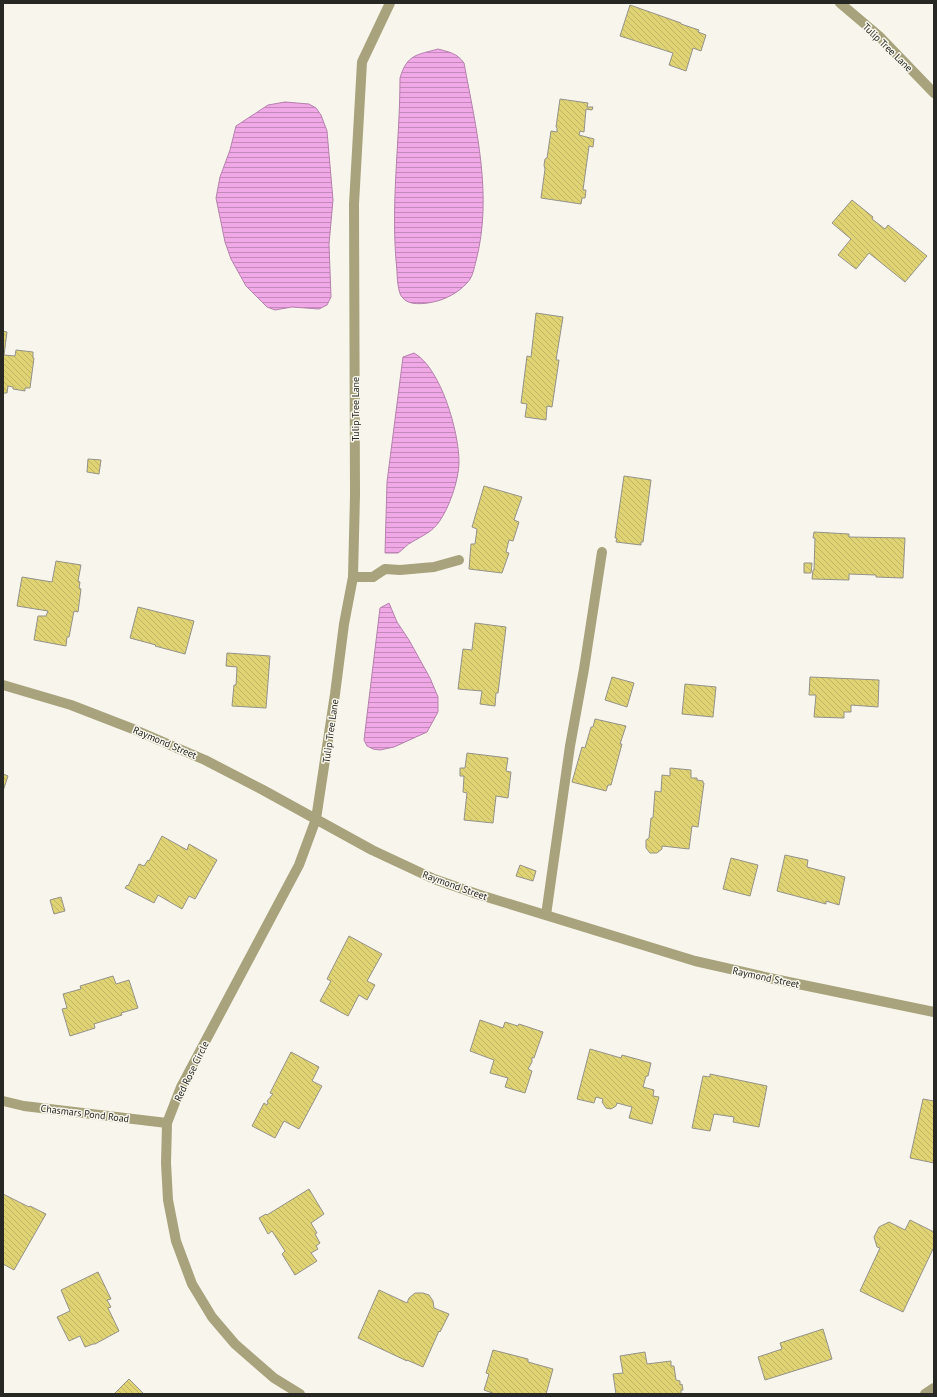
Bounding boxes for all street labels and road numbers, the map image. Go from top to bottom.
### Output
street label: Tulip Tree Lane [860,20,915,74]
street label: Tulip Tree Lane [349,377,362,441]
street label: Tulip Tree Lane [320,698,341,764]
street label: Raymond Street [131,723,199,762]
street label: Raymond Street [421,868,490,903]
street label: Raymond Street [731,964,801,991]
street label: Red Rose Circle [171,1039,212,1104]
street label: Chasmars Pond Road [40,1102,130,1125]

